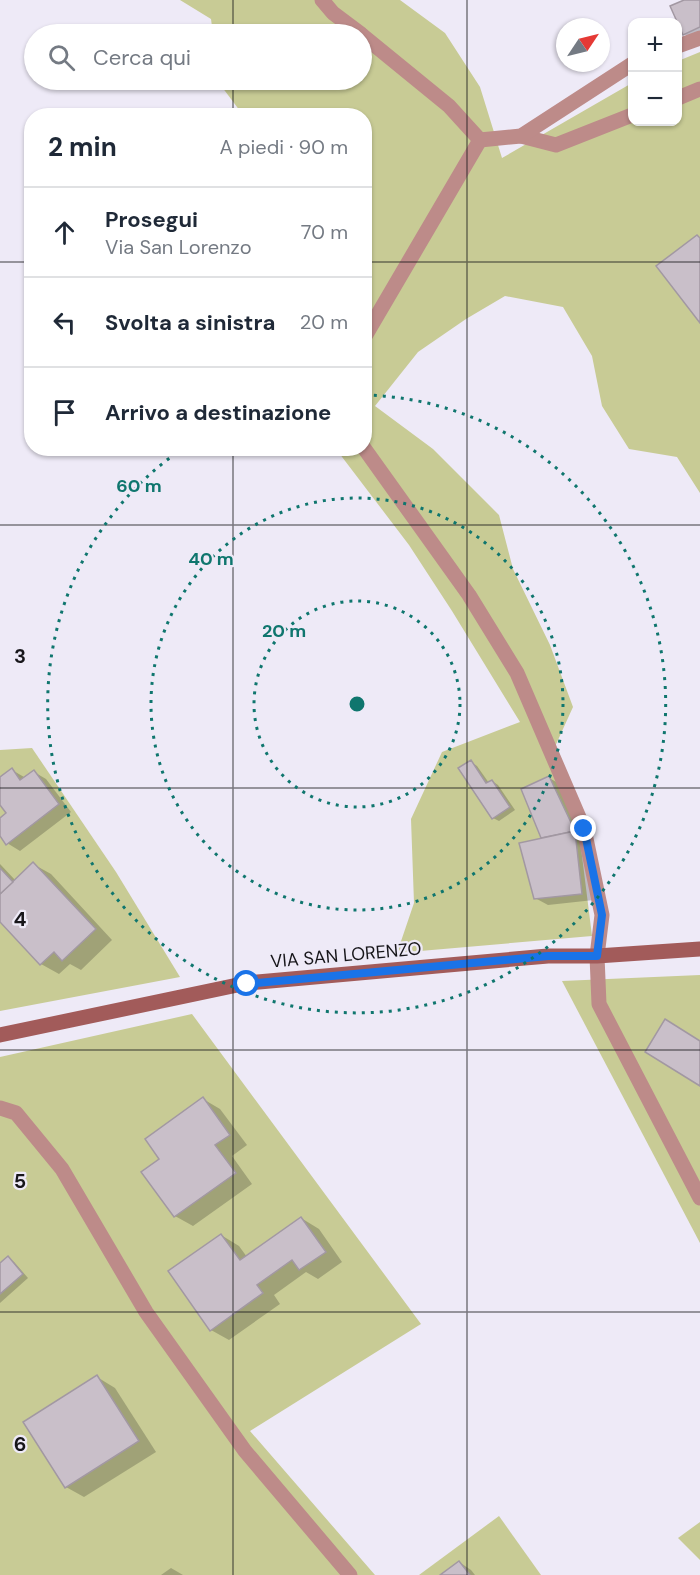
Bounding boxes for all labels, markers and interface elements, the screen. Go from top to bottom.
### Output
north arrow [556,18,610,72]
map controls [628,18,682,126]
button: + [628,18,682,72]
search box [24,24,372,90]
icon: search [45,41,78,74]
text: Cerca qui [93,43,191,72]
button: − [628,72,682,126]
text: 2 min [48,130,117,164]
text: A piedi · 90 m [219,134,348,160]
text: Prosegui [105,205,198,234]
icon: ahead [48,216,81,249]
text: 70 m [301,219,348,245]
text: Via San Lorenzo [105,234,252,260]
icon: left [48,306,81,339]
text: Svolta a sinistra [105,308,275,337]
text: 20 m [300,309,348,335]
icon: arrive [48,396,81,429]
text: Arrivo a destinazione [105,398,331,427]
text: 60 m [116,474,162,498]
text: 40 m [188,547,234,571]
text: 20 m [262,619,306,643]
text: 3 [14,643,26,669]
centre of rings [347,694,367,714]
route end [570,815,596,841]
text: 4 [14,906,27,932]
street label: VIA SAN LORENZO [270,936,423,974]
route start [233,970,259,996]
text: 5 [14,1168,26,1194]
text: 6 [14,1431,26,1457]

